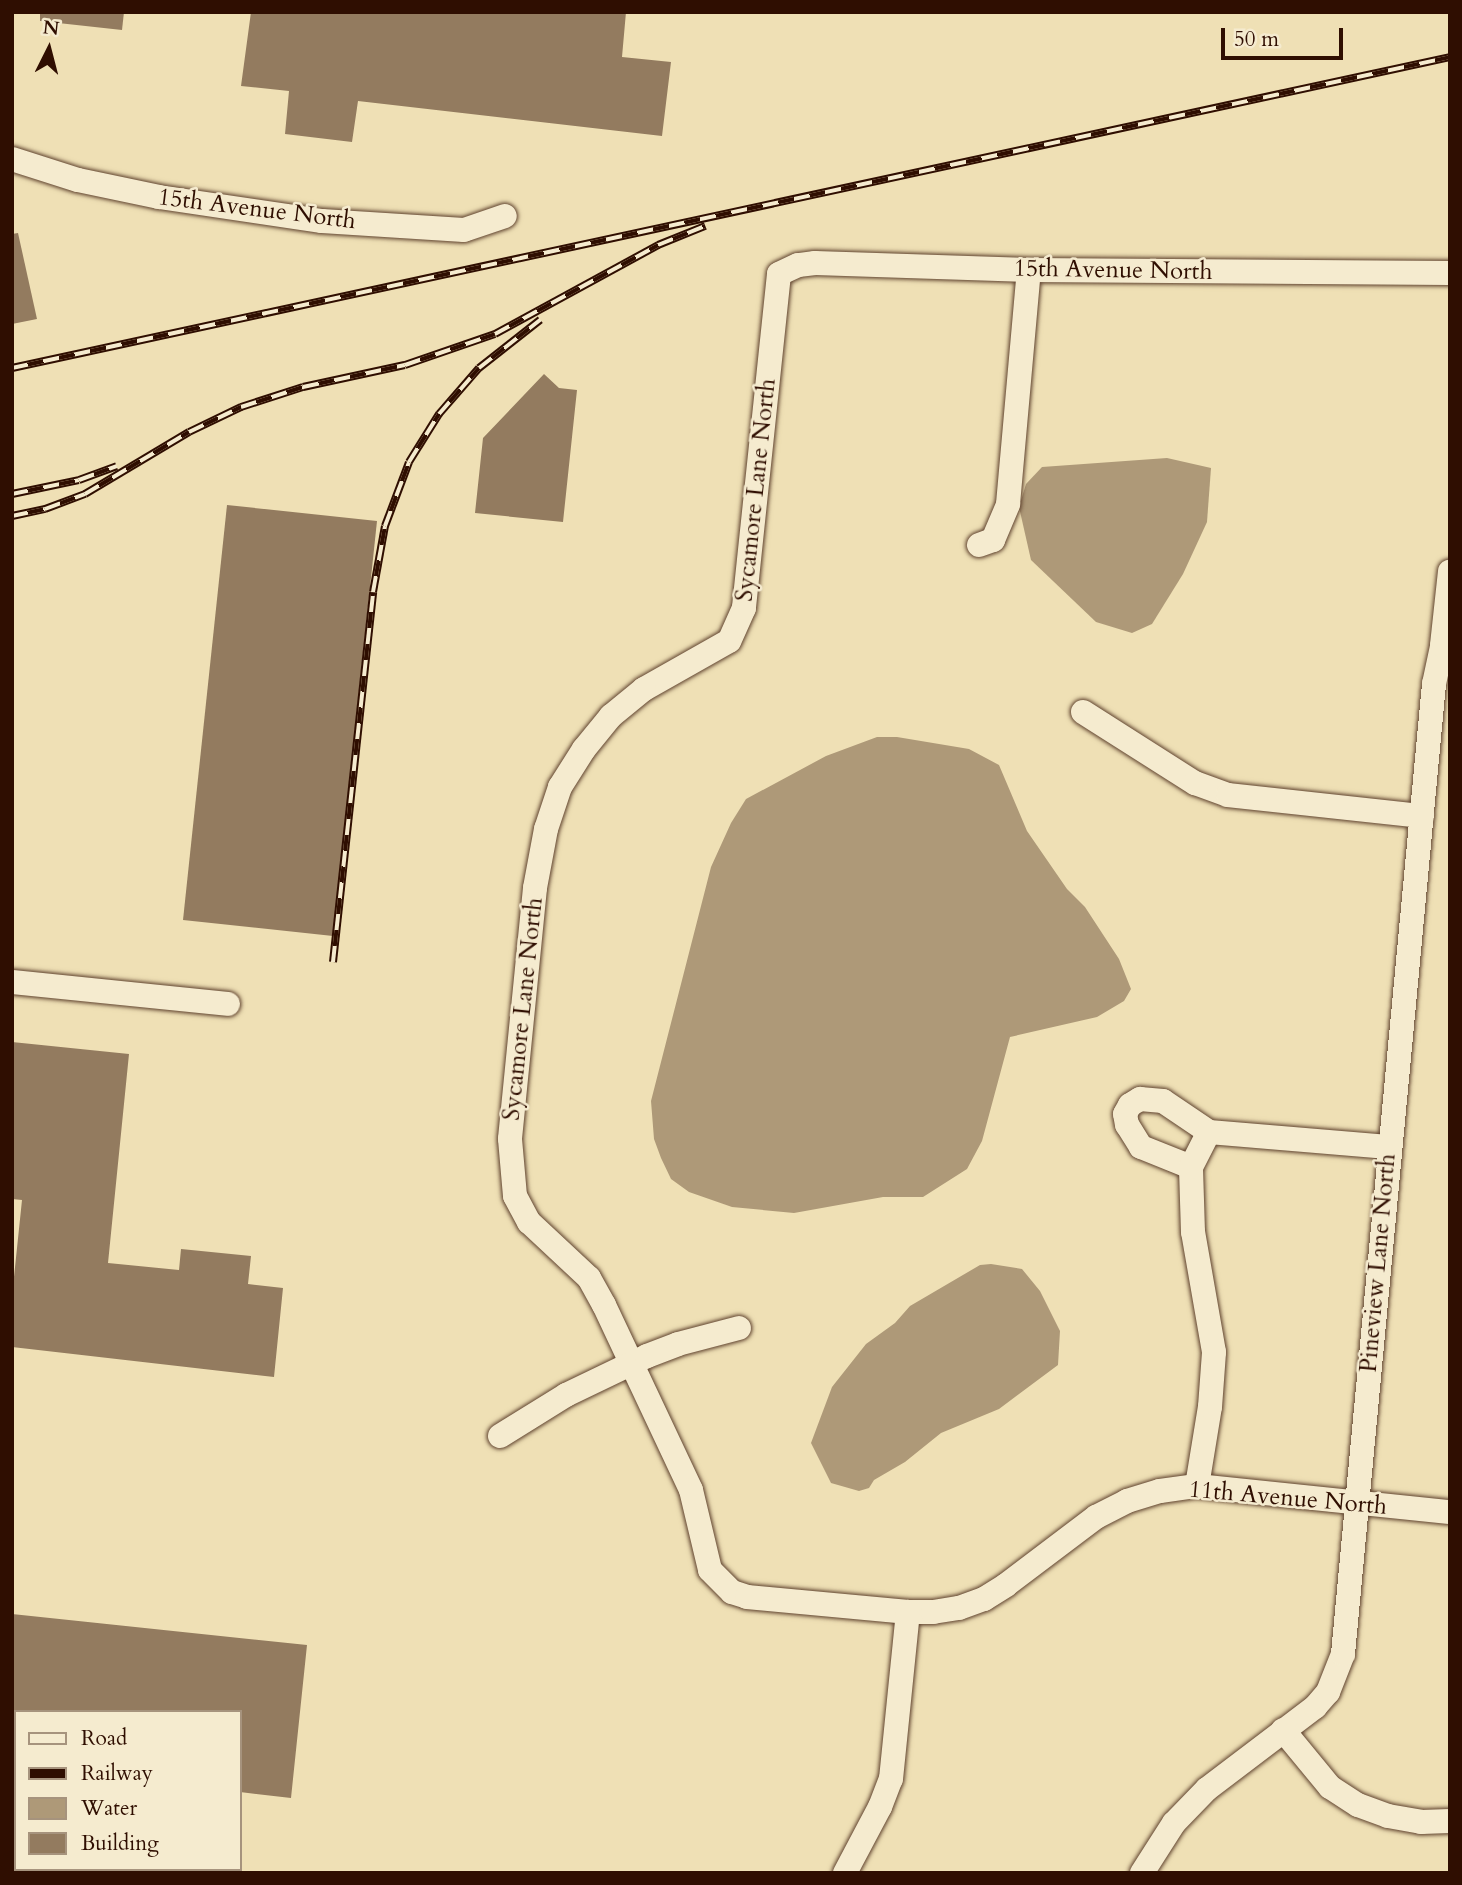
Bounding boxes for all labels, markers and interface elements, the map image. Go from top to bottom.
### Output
north arrow [14,14,84,84]
text: N [42,14,61,42]
scale bar [1224,14,1346,58]
text: 50 m [1234,25,1279,54]
street label: 15th Avenue North [156,183,358,235]
street label: 15th Avenue North [1013,254,1213,286]
street label: Sycamore Lane North [730,377,782,603]
street label: Sycamore Lane North [497,896,549,1122]
street label: Pineview Lane North [1354,1152,1402,1374]
street label: 11th Avenue North [1188,1475,1388,1521]
legend [14,1710,242,1871]
text: Road [81,1724,127,1753]
text: Railway [81,1759,153,1788]
text: Water [81,1794,137,1823]
text: Building [81,1829,159,1858]

